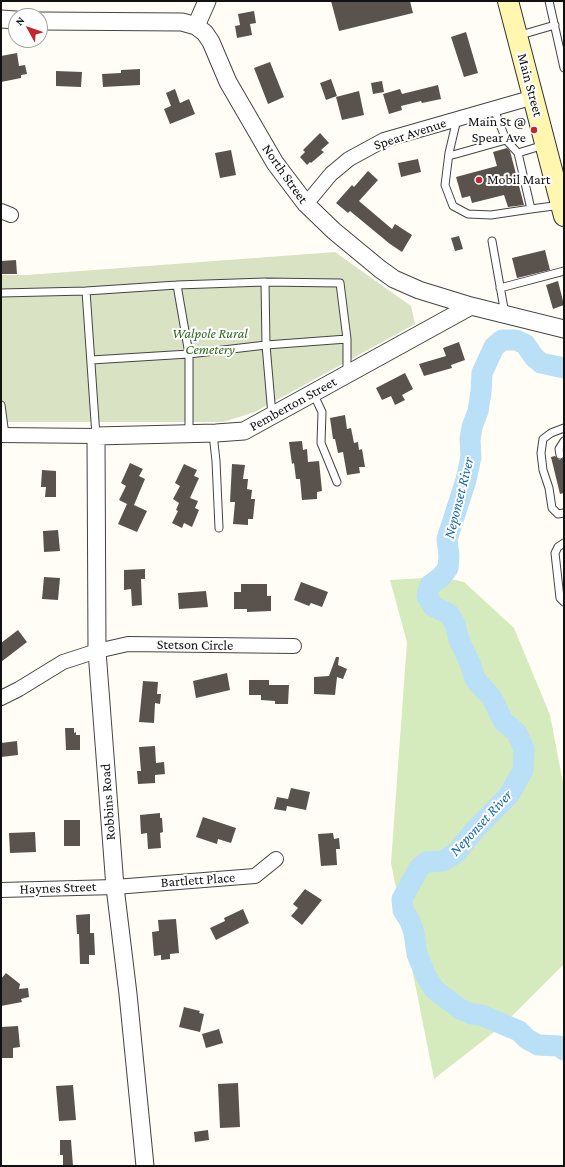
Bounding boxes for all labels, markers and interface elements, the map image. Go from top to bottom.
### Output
north arrow [8,8,48,48]
text: N [13,14,27,28]
street label: Main Street [514,52,546,118]
street label: Spear Avenue [372,114,448,154]
place label: Main St @ Spear Ave [468,114,526,146]
marker: Main St @ Spear Ave [529,125,539,135]
street label: North Street [258,141,312,207]
place label: Mobil Mart [487,172,550,188]
marker: Mobil Mart [474,175,484,185]
park label: Walpole Rural Cemetery [172,326,248,358]
street label: Pemberton Street [247,373,339,435]
water label: Neponset River [440,455,478,541]
street label: Stetson Circle [157,636,233,654]
street label: Robbins Road [97,763,119,841]
water label: Neponset River [446,786,516,860]
street label: Bartlett Place [160,869,236,891]
street label: Haynes Street [19,878,97,898]

